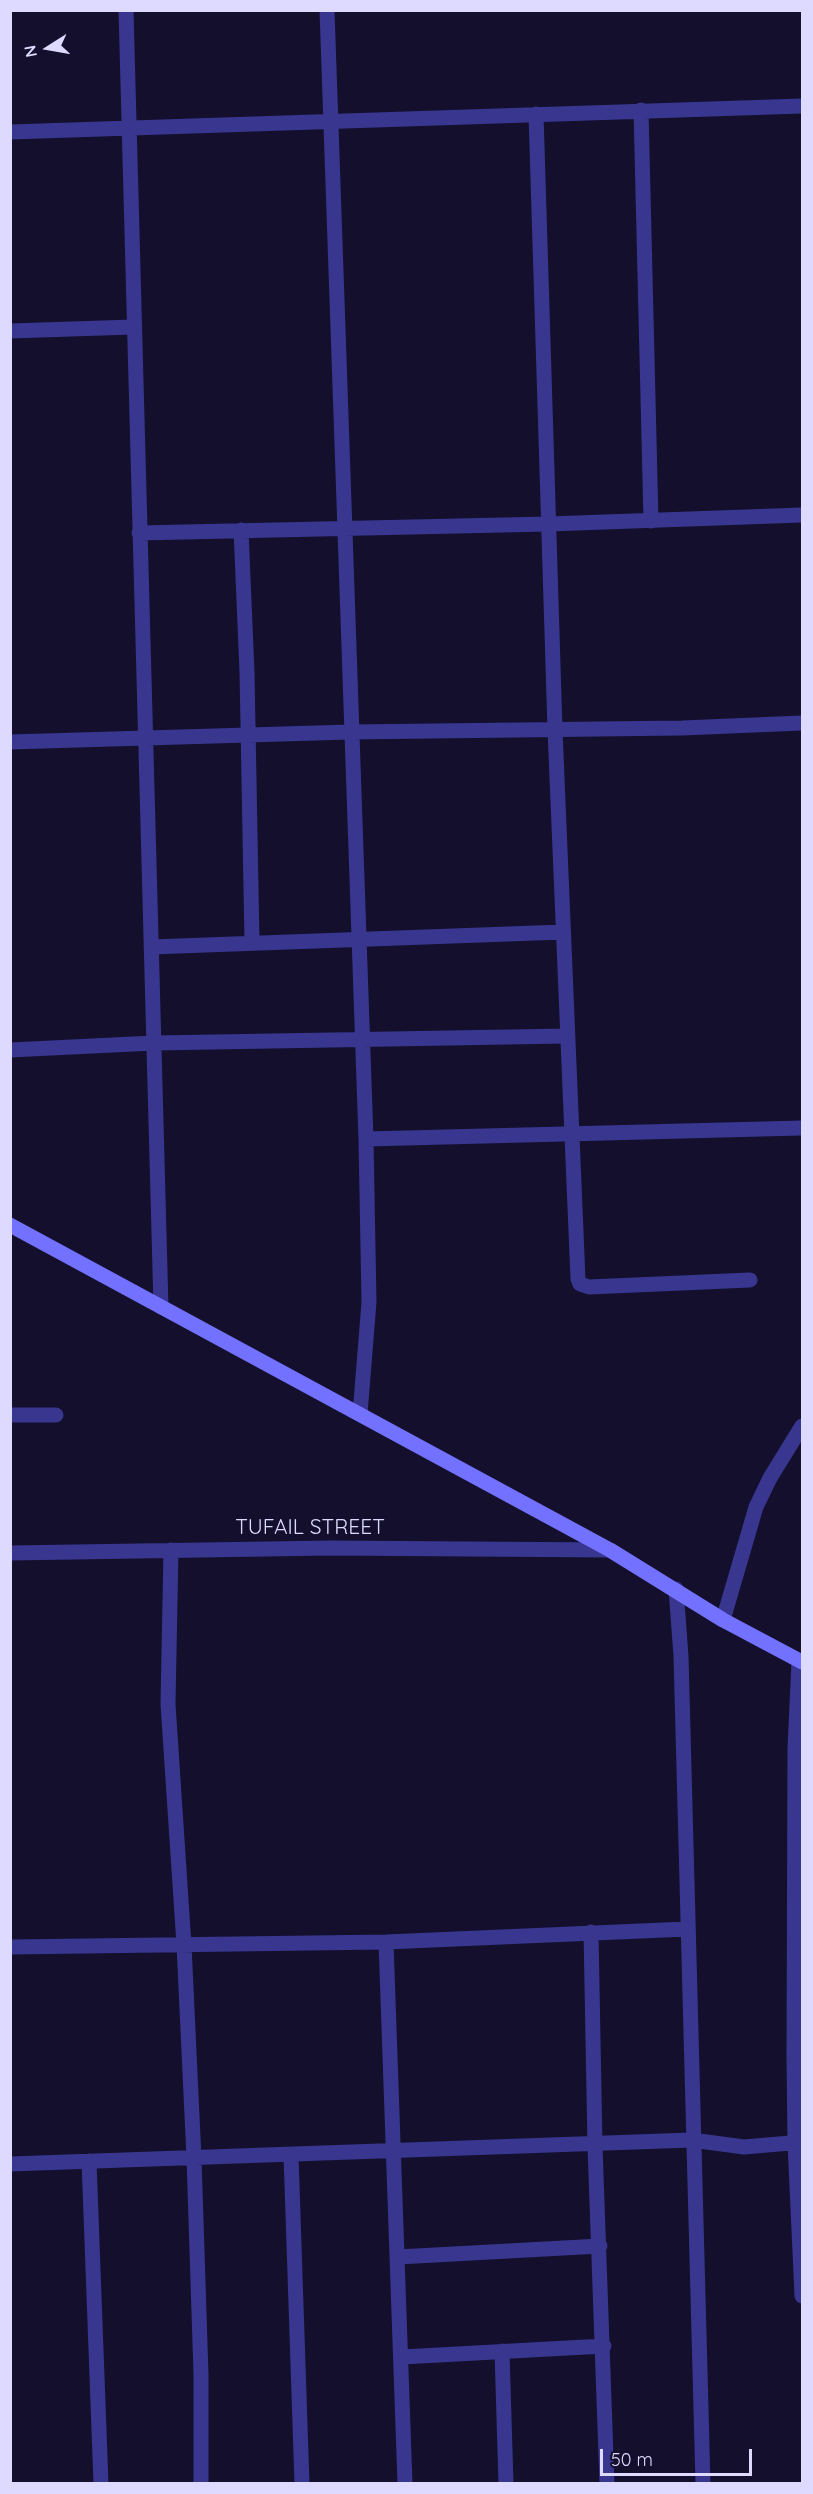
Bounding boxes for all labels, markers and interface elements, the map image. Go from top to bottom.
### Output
north arrow [18,18,78,78]
text: N [19,44,41,59]
street label: TUFAIL STREET [235,1515,385,1541]
scale bar [603,2437,754,2475]
text: 50 m [611,2448,653,2471]

